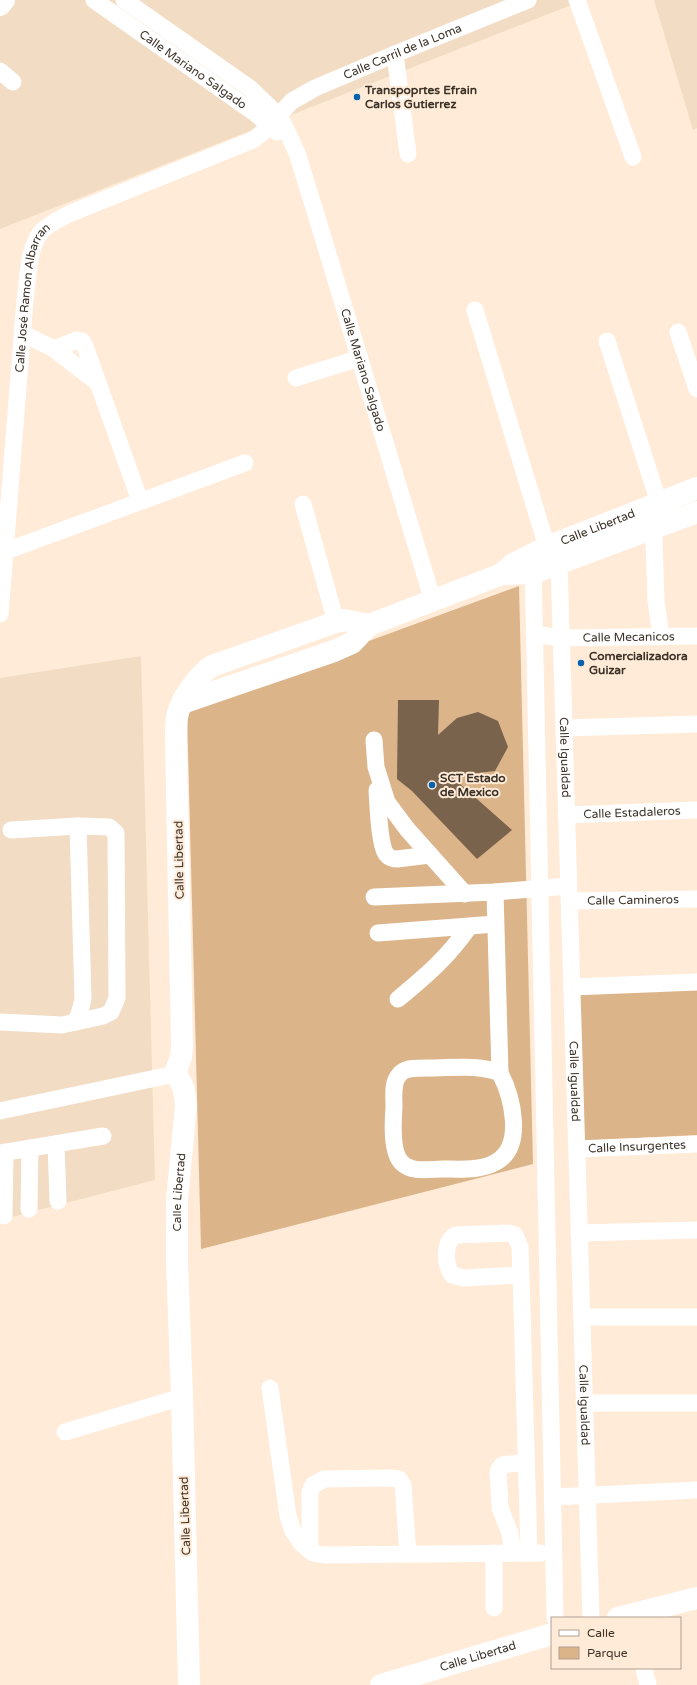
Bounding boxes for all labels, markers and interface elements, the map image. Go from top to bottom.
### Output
street label: Calle Carril de la Loma [341,21,464,82]
street label: Calle Mariano Salgado [137,27,249,112]
place label: Transpoprtes Efrain Carlos Gutierrez [364,83,477,111]
marker: Transpoprtes Efrain Carlos Gutierrez [352,92,362,102]
street label: Calle José Ramon Albarran [12,220,53,373]
street label: Calle Mariano Salgado [338,307,388,433]
street label: Calle Libertad [559,506,637,548]
street label: Calle Mecanicos [583,629,675,645]
place label: Comercializadora Guizar [589,649,688,677]
marker: Comercializadora Guizar [576,658,586,668]
street label: Calle Igualdad [557,717,573,798]
place label: SCT Estado de Mexico [440,771,506,799]
marker: SCT Estado de Mexico [427,780,437,790]
street label: Calle Estadaleros [583,804,681,821]
street label: Calle Libertad [171,821,187,899]
street label: Calle Camineros [587,892,679,908]
street label: Calle Igualdad [566,1041,583,1122]
street label: Calle Insurgentes [588,1137,686,1156]
street label: Calle Libertad [170,1152,188,1232]
street label: Calle Igualdad [576,1365,593,1446]
street label: Calle Libertad [177,1476,193,1556]
legend [551,1617,681,1669]
text: Calle [587,1626,615,1640]
street label: Calle Libertad [438,1638,518,1674]
text: Parque [587,1646,628,1660]

